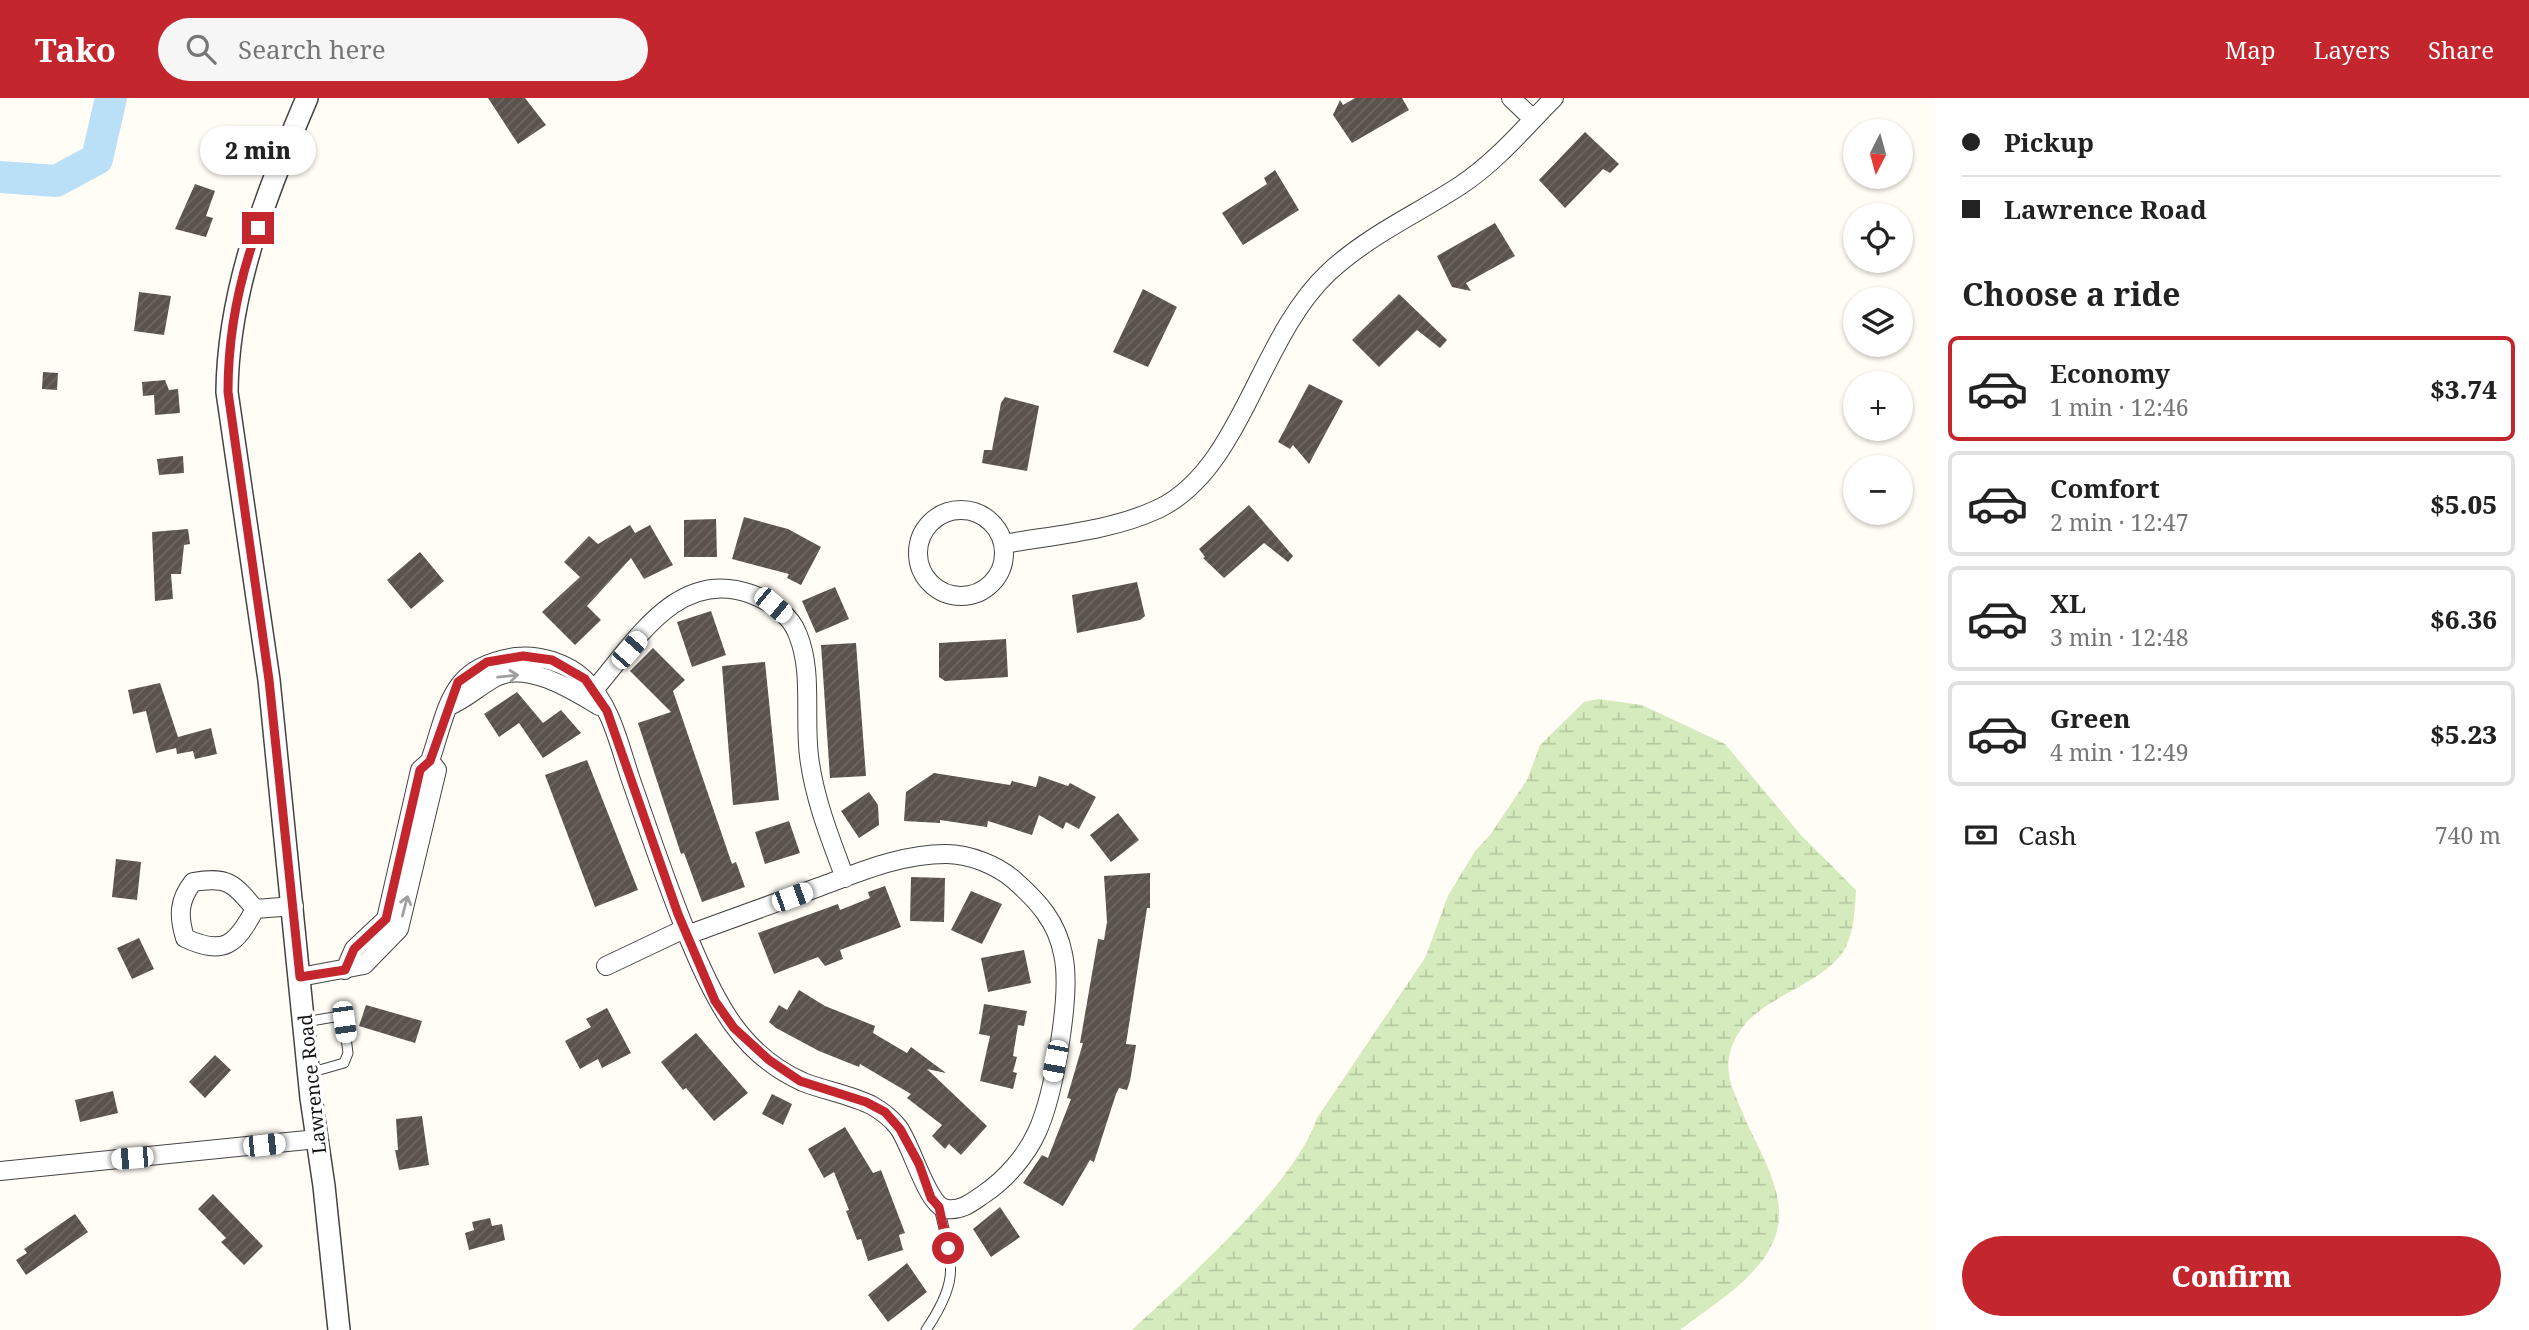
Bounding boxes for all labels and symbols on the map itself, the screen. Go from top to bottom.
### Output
north arrow [1843,119,1913,189]
callout: 2 min [200,127,316,176]
route end [242,212,274,244]
car [751,583,796,627]
car [608,627,651,673]
one-way arrow [496,669,519,682]
car [769,880,816,914]
one-way arrow [399,896,412,918]
car [331,1000,358,1044]
street label: Lawrence Road [292,1012,332,1155]
car [1041,1038,1070,1084]
car [243,1132,286,1158]
car [111,1146,154,1170]
route start [932,1232,964,1264]

